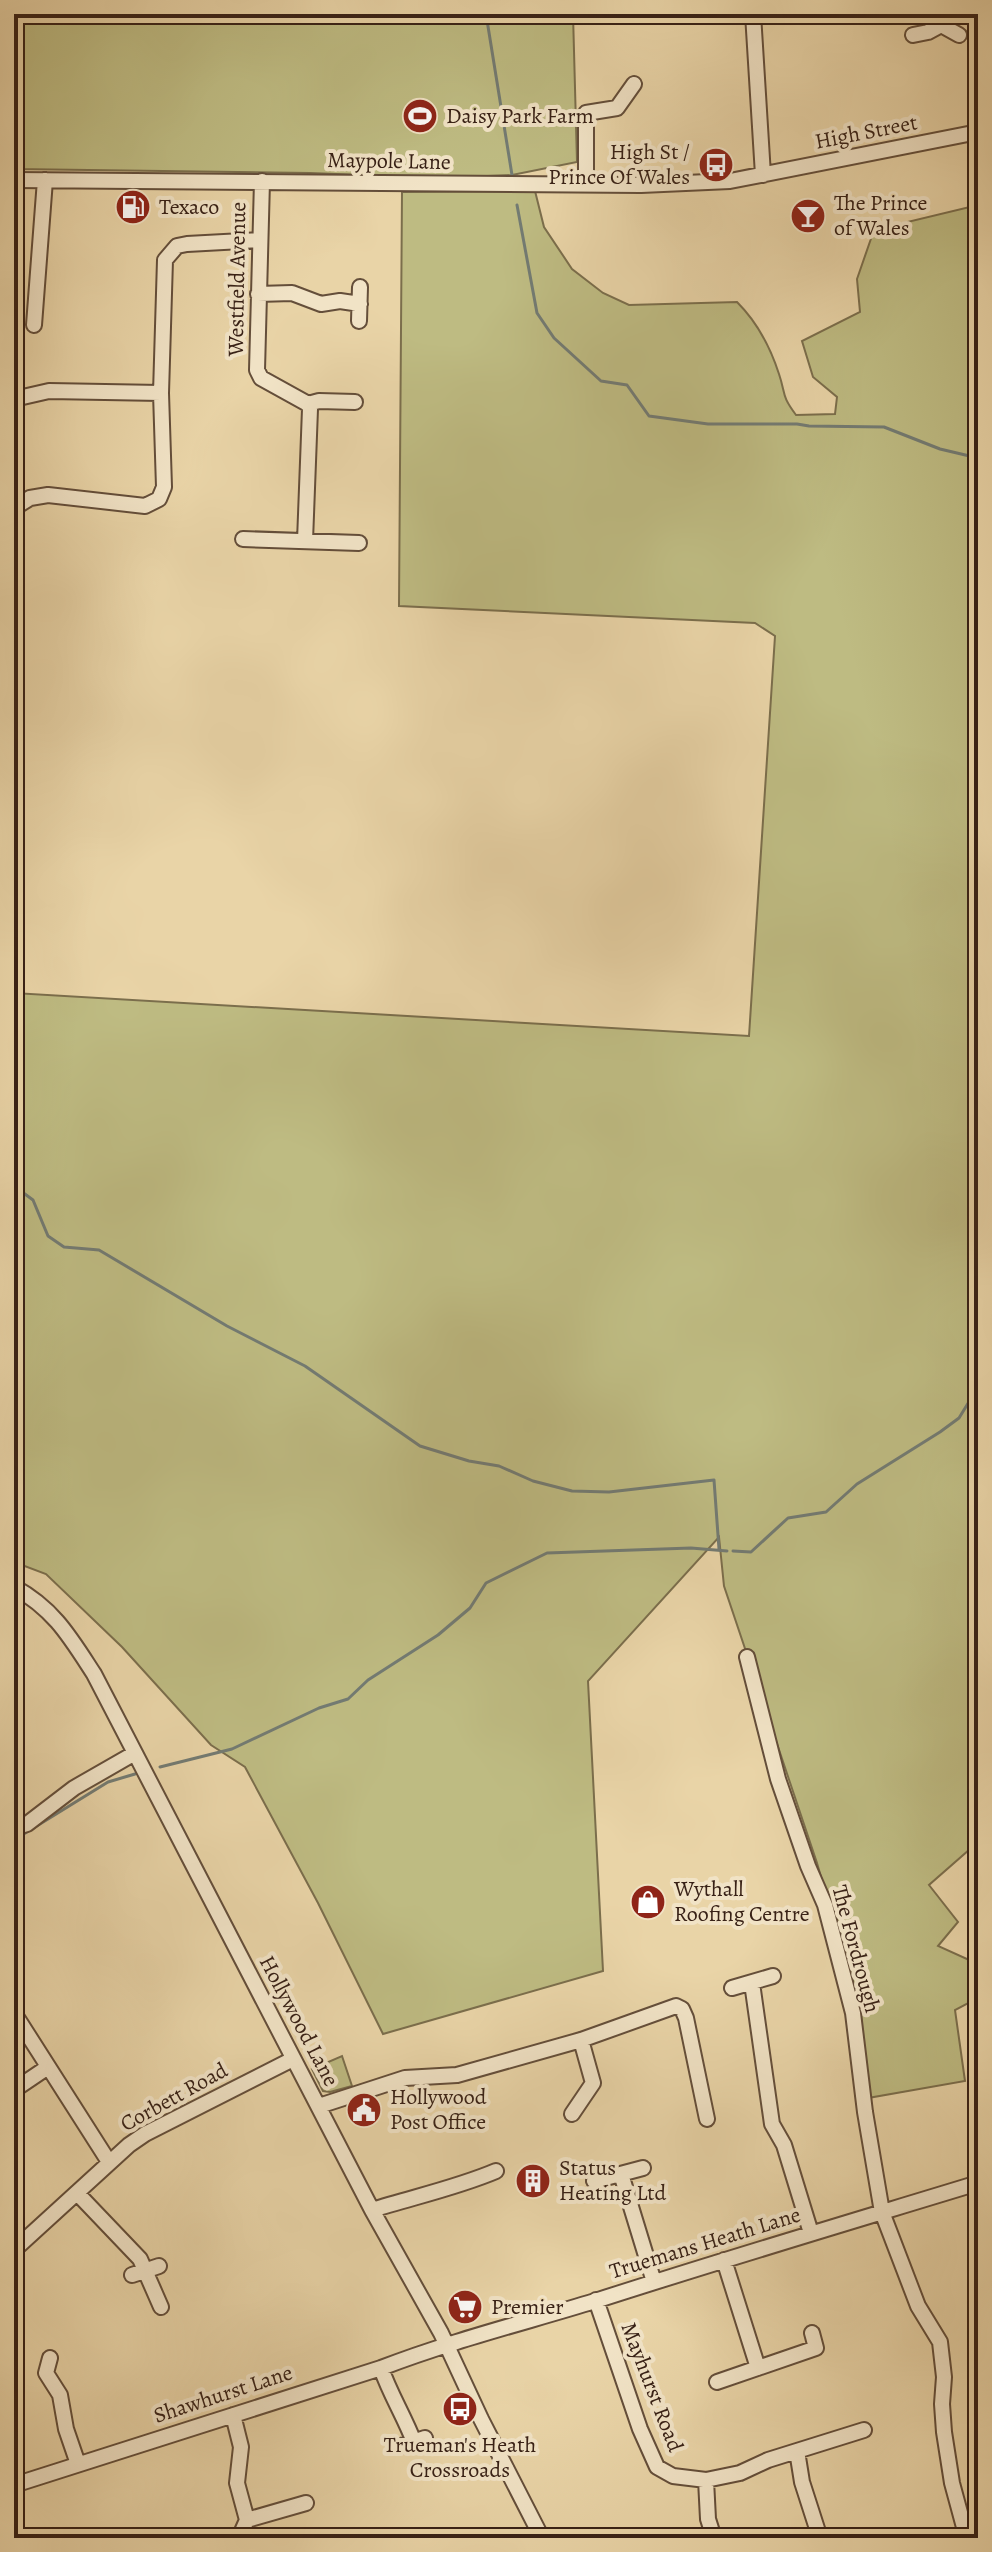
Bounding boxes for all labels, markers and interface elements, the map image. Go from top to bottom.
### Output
sports icon: Daisy Park Farm [401,97,439,135]
place label: Daisy Park Farm [446,101,594,131]
street label: High Street [812,107,920,157]
place label: High St / Prince Of Wales [548,137,690,192]
street label: Maypole Lane [327,145,451,177]
bus stop icon: High St / Prince Of Wales [697,146,735,184]
fuel station icon: Texaco [114,188,152,226]
place label: The Prince of Wales [834,188,927,243]
place label: Texaco [159,192,219,222]
bar icon: The Prince of Wales [789,197,827,235]
street label: Westfield Avenue [221,201,253,358]
place label: Wythall Roofing Centre [673,1874,810,1929]
street label: The Fordrough [825,1882,888,2016]
shop icon: Wythall Roofing Centre [629,1883,667,1921]
street label: Hollywood Lane [252,1950,346,2092]
street label: Corbett Road [115,2055,233,2139]
place label: Hollywood Post Office [390,2082,487,2137]
public building icon: Hollywood Post Office [345,2091,383,2129]
place label: Status Heating Ltd [559,2153,667,2208]
building icon: Status Heating Ltd [514,2162,552,2200]
street label: Truemans Heath Lane [606,2200,804,2286]
supermarket icon: Premier [446,2288,484,2326]
place label: Premier [491,2292,564,2322]
street label: Mayhurst Road [614,2318,691,2456]
street label: Shawhurst Lane [150,2357,296,2431]
bus stop icon: Trueman's Heath Crossroads [441,2390,479,2428]
place label: Trueman's Heath Crossroads [384,2430,537,2485]

